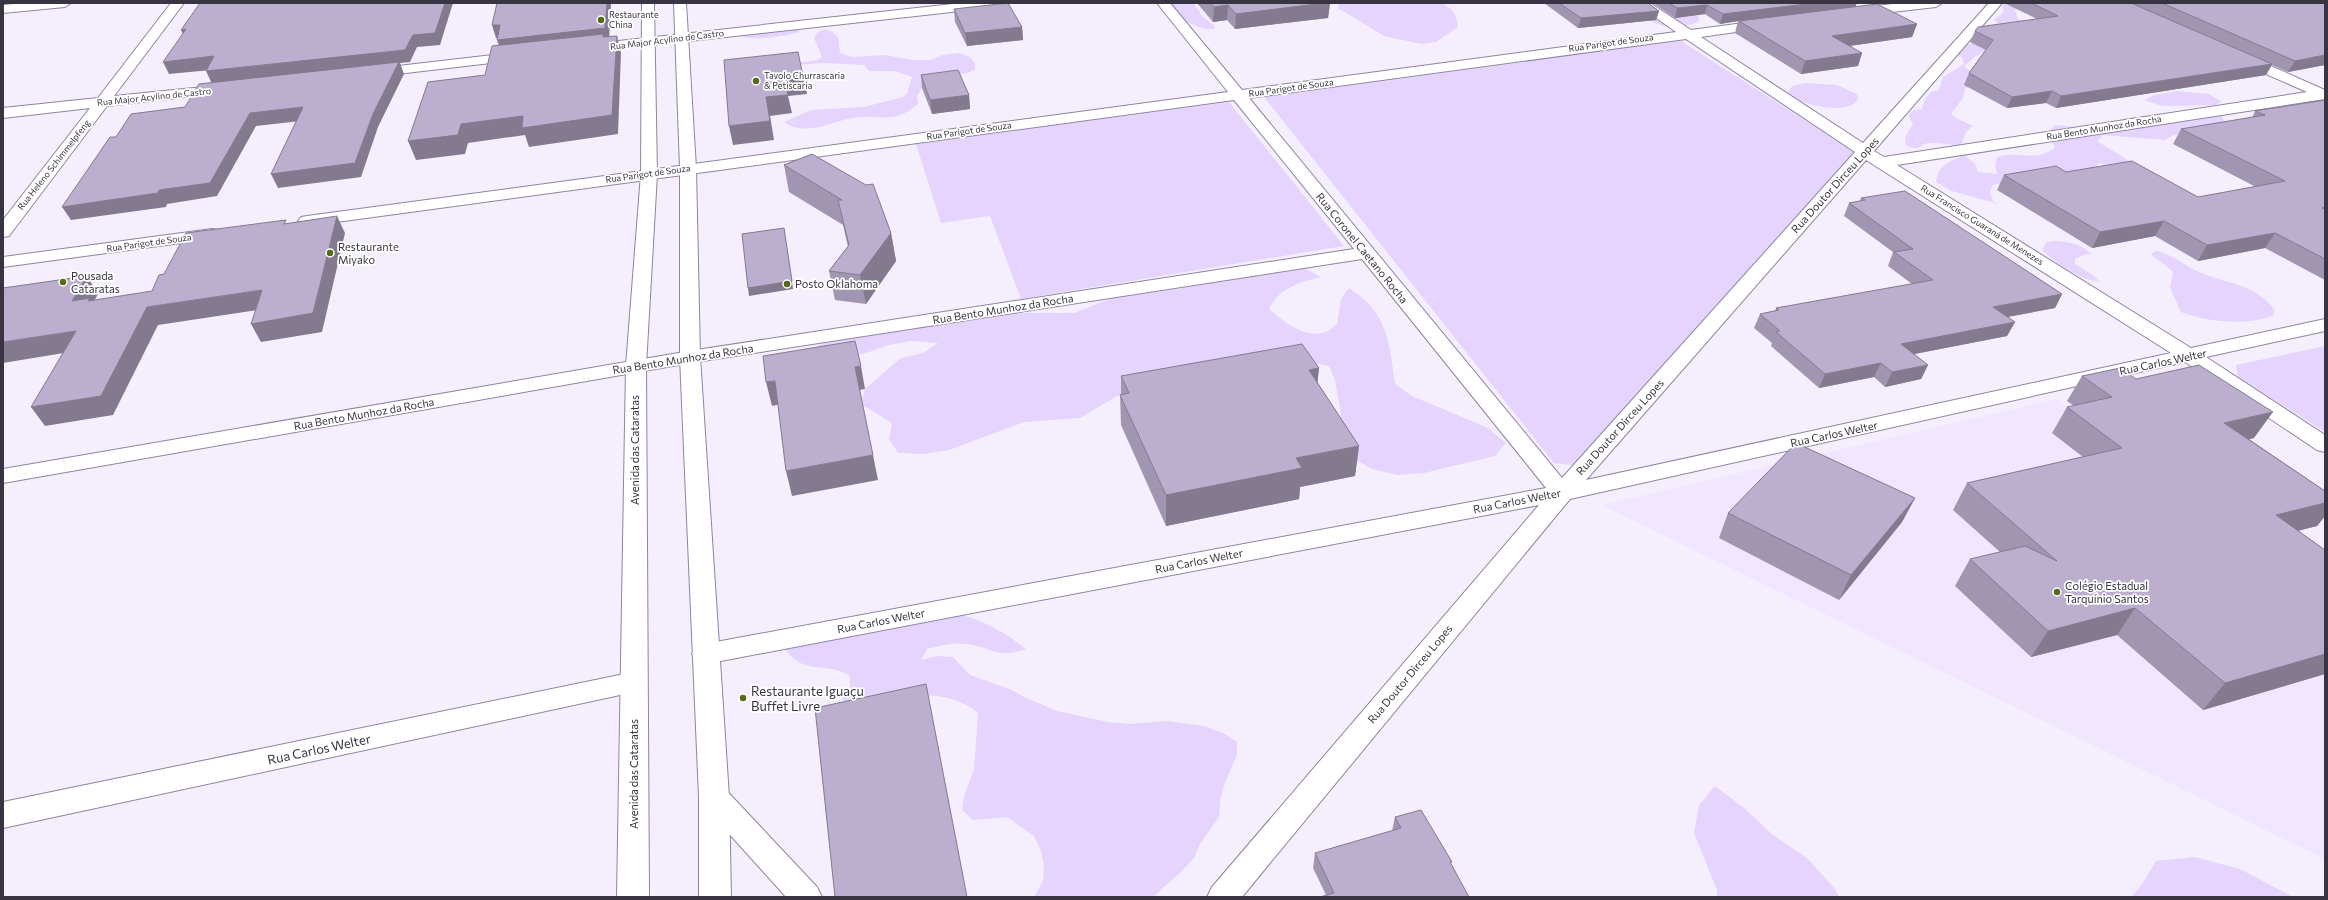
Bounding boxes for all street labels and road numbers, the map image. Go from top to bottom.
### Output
street label: Rua Major Acylino de Castro [609,27,725,52]
street label: Rua Parigot de Souza [1568,31,1654,54]
street label: Rua Parigot de Souza [1248,76,1334,99]
street label: Rua Major Acylino de Castro [96,85,212,108]
street label: Rua Bento Munhoz da Rocha [2046,113,2163,142]
street label: Rua Heleno Schimmelpfeng [15,117,92,212]
street label: Rua Parigot de Souza [926,119,1012,142]
street label: Rua Doutor Dirceu Lopes [1788,134,1881,235]
street label: Rua Parigot de Souza [605,162,691,185]
street label: Rua Francisco Guaraná de Menezes [1919,182,2046,267]
street label: Rua Coronel Caetano Rocha [1314,190,1411,306]
street label: Rua Parigot de Souza [106,231,192,254]
street label: Rua Bento Munhoz da Rocha [932,291,1074,326]
street label: Rua Bento Munhoz da Rocha [612,341,754,376]
street label: Rua Carlos Welter [2118,346,2208,377]
street label: Rua Doutor Dirceu Lopes [1573,376,1666,477]
street label: Rua Bento Munhoz da Rocha [293,395,435,432]
street label: Avenida das Cataratas [628,395,641,505]
street label: Rua Carlos Welter [1789,418,1879,449]
street label: Rua Carlos Welter [1472,486,1562,515]
street label: Rua Carlos Welter [1154,546,1244,575]
street label: Rua Carlos Welter [836,606,926,635]
street label: Rua Doutor Dirceu Lopes [1365,622,1455,726]
street label: Avenida das Cataratas [627,719,640,829]
street label: Rua Carlos Welter [266,730,372,768]

